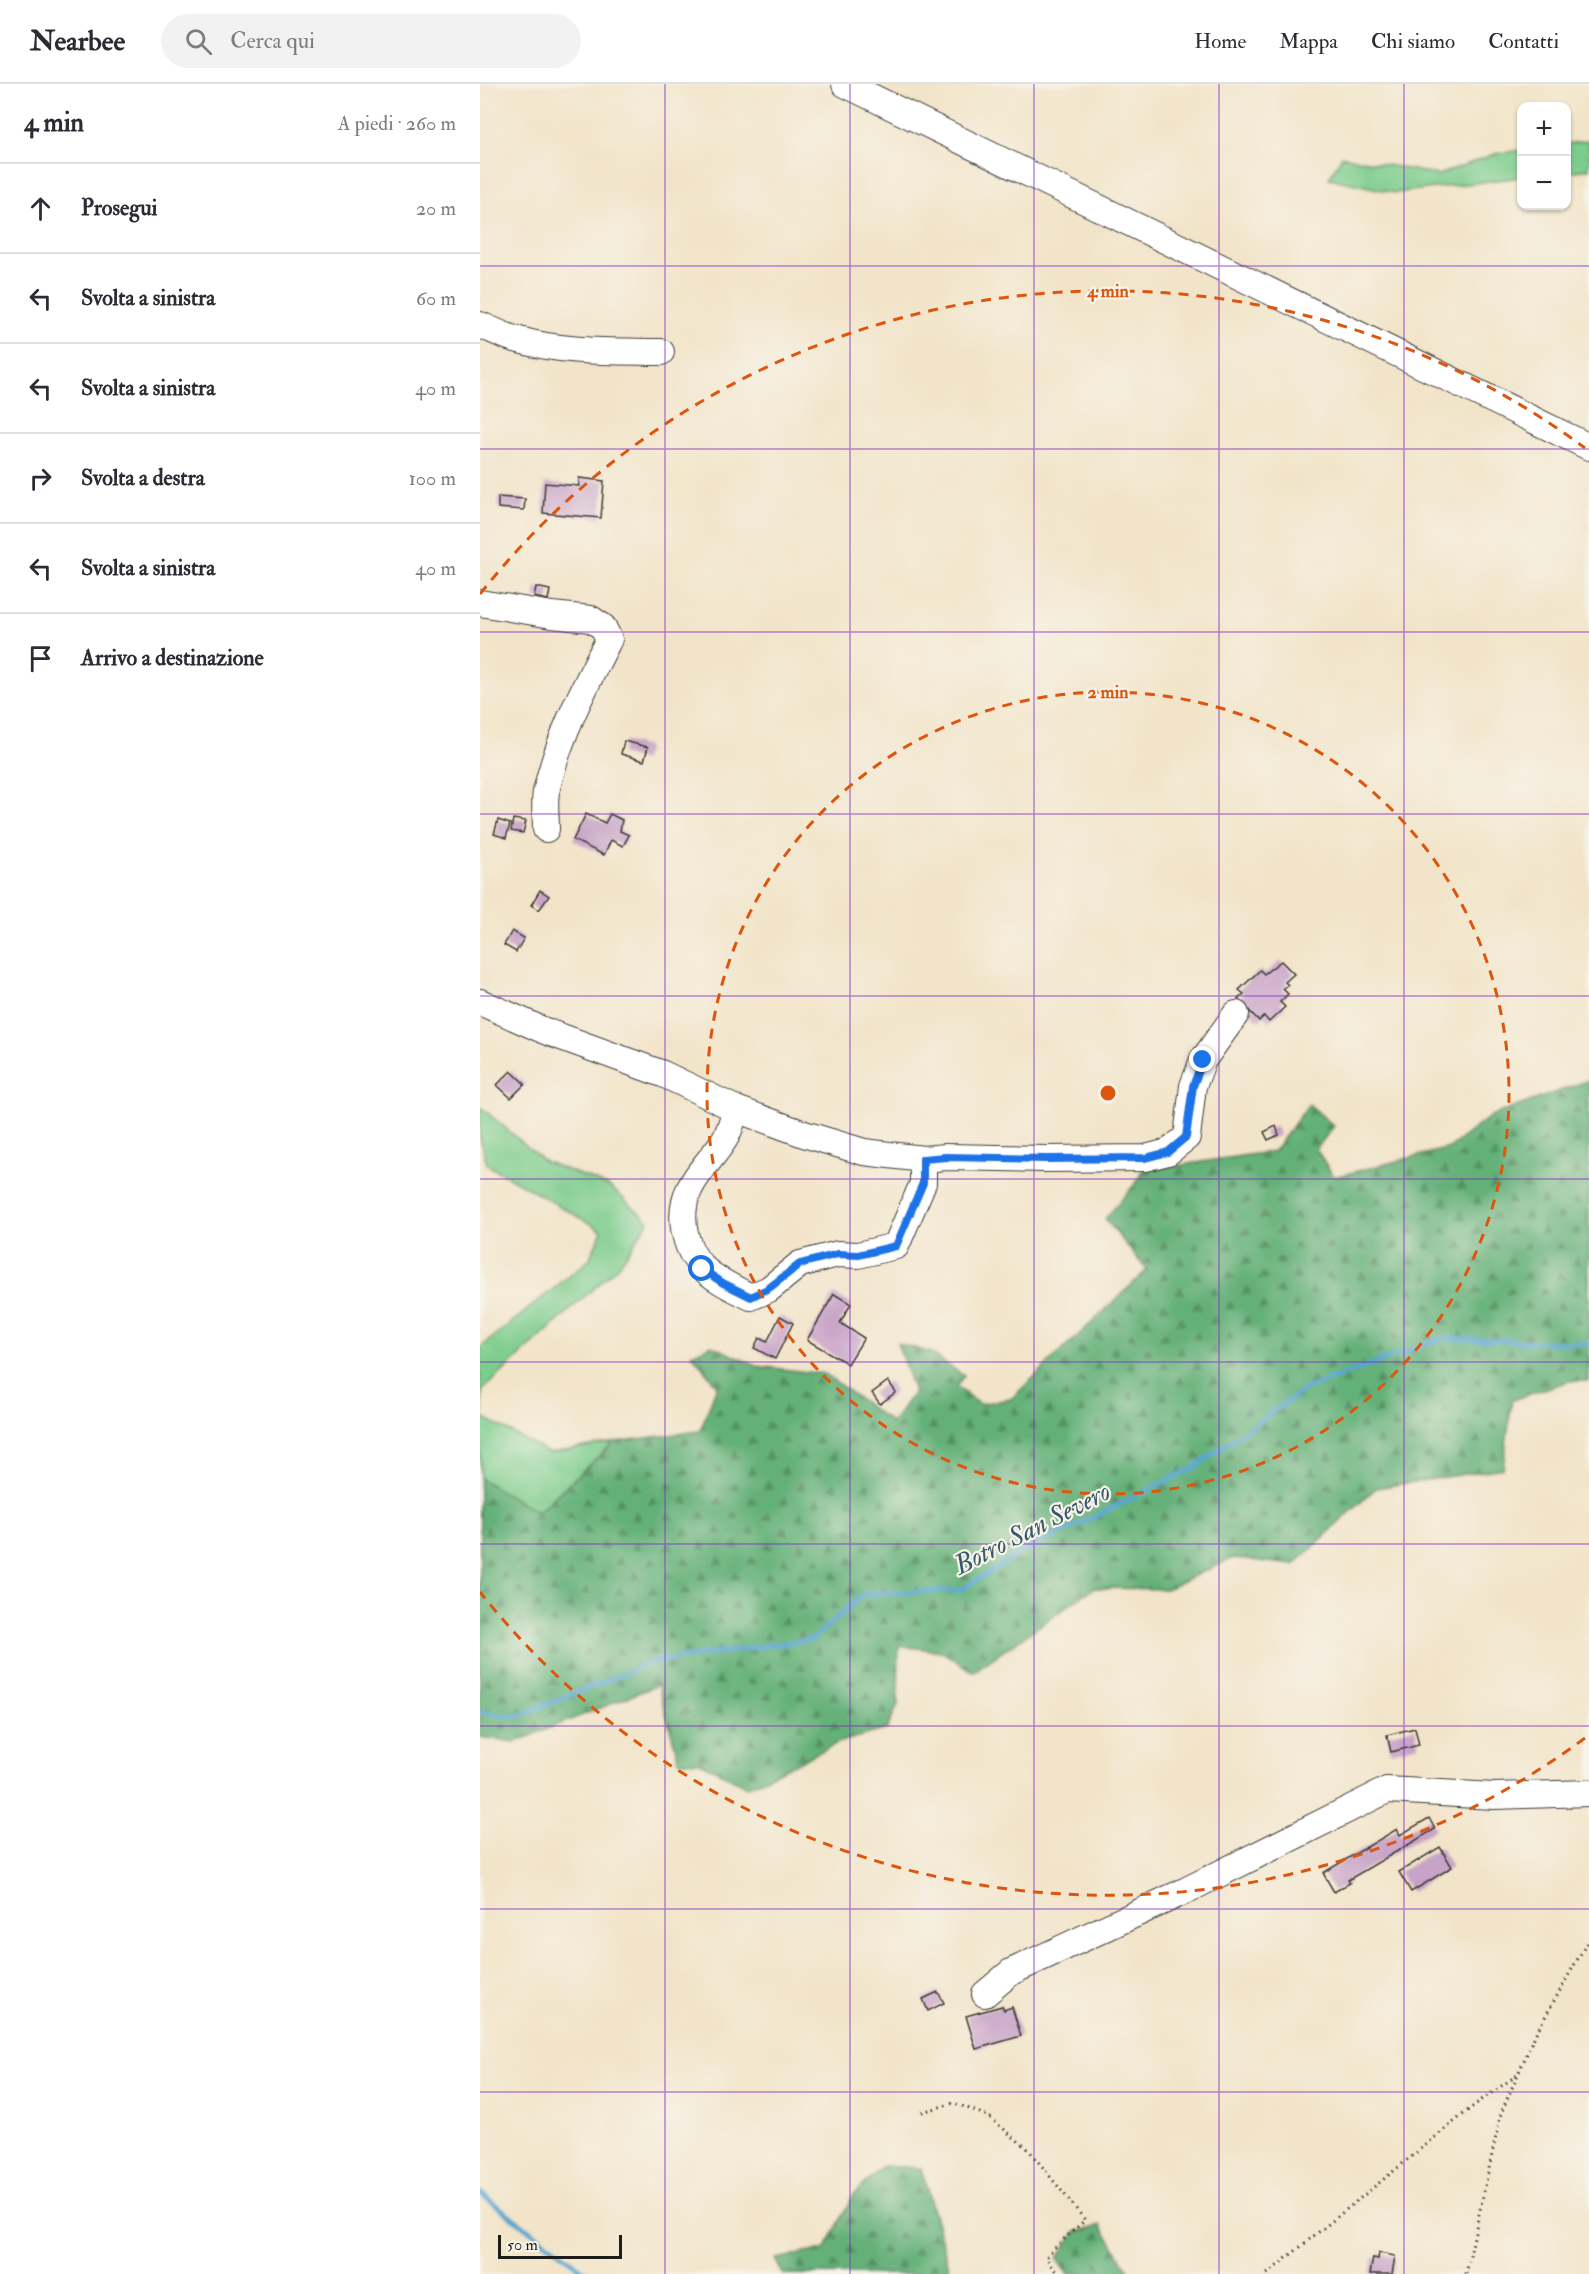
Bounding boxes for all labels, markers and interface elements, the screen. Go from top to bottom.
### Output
search box [161,14,581,68]
text: Nearbee [30,24,125,59]
icon: search [182,25,215,58]
text: Cerca qui [230,27,315,55]
text: Home [1194,28,1246,55]
text: Mappa [1279,28,1338,55]
text: Chi siamo [1371,28,1455,55]
text: Contatti [1488,28,1559,55]
map controls [1517,102,1571,210]
button: + [1517,102,1571,156]
text: 4 min [24,107,84,139]
text: A piedi · 260 m [338,111,456,136]
button: − [1517,156,1571,210]
icon: ahead [24,192,57,225]
text: Prosegui [81,194,157,222]
text: 20 m [416,196,456,221]
text: 4 min [1086,280,1129,303]
icon: left [24,282,57,315]
text: Svolta a sinistra [81,284,215,312]
text: 60 m [416,286,456,311]
icon: left [24,372,57,405]
text: Svolta a sinistra [81,374,215,402]
text: 40 m [415,376,456,401]
icon: right [24,462,57,495]
text: Svolta a destra [81,464,205,492]
text: 100 m [409,466,456,491]
icon: left [24,552,57,585]
text: Svolta a sinistra [81,554,215,582]
text: 40 m [415,556,456,581]
icon: arrive [24,642,57,675]
text: Arrivo a destinazione [81,644,264,672]
text: 2 min [1088,681,1129,704]
route end [1189,1046,1215,1072]
centre of rings [1098,1083,1118,1103]
route start [688,1255,714,1281]
water label: Botro San Severo [947,1475,1116,1583]
scale bar [498,2232,622,2260]
text: 50 m [507,2235,538,2255]

